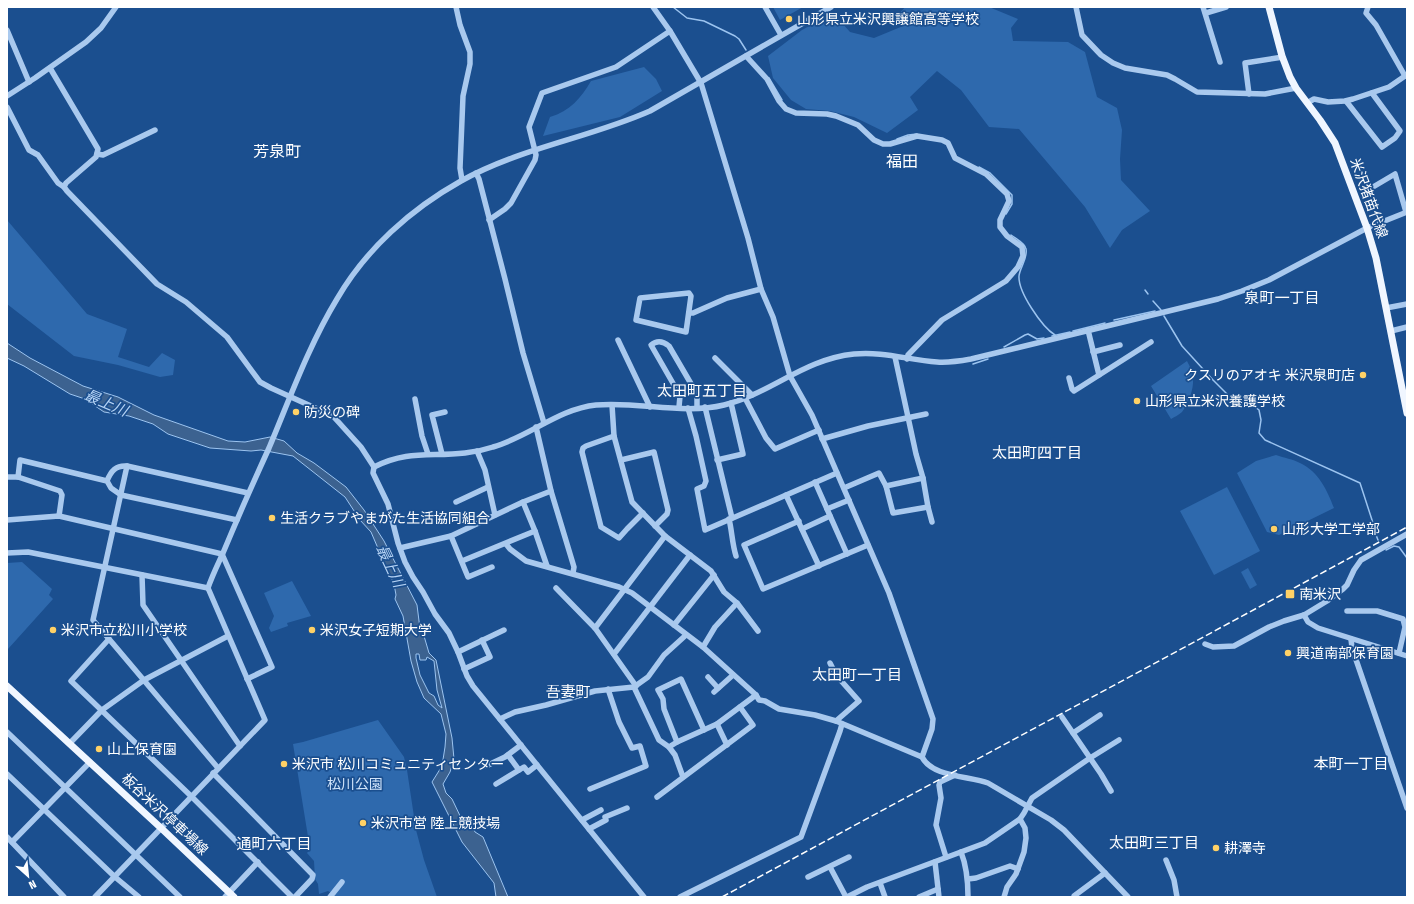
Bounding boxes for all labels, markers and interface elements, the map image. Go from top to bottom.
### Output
place label: 山形県立米沢興譲館高等学校 [797,11,979,28]
marker: 山形県立米沢興譲館高等学校 [784,14,794,24]
district label: 芳泉町 [253,142,301,161]
district label: 福田 [886,152,918,171]
street label: 米沢猪苗代線 [1346,156,1391,241]
district label: 泉町一丁目 [1244,289,1320,307]
place label: クスリのアオキ 米沢泉町店 [1184,367,1355,384]
marker: クスリのアオキ 米沢泉町店 [1358,370,1368,380]
district label: 太田町五丁目 [657,382,747,400]
water label: 最上川 [82,386,132,421]
place label: 山形県立米沢養護学校 [1145,393,1285,410]
marker: 山形県立米沢養護学校 [1132,396,1142,406]
place label: 防災の碑 [304,404,360,421]
marker: 防災の碑 [291,407,301,417]
district label: 太田町四丁目 [992,444,1082,462]
place label: 生活クラブやまがた生活協同組合 [280,510,490,527]
marker: 生活クラブやまがた生活協同組合 [267,513,277,523]
place label: 山形大学工学部 [1282,521,1380,538]
marker: 山形大学工学部 [1269,524,1279,534]
water label: 最上川 [372,542,409,592]
place label: 南米沢 [1299,586,1341,603]
marker: 南米沢 [1284,588,1296,600]
place label: 米沢市立松川小学校 [61,622,187,639]
place label: 米沢女子短期大学 [320,622,432,639]
marker: 米沢市立松川小学校 [48,625,58,635]
marker: 米沢女子短期大学 [307,625,317,635]
place label: 興道南部保育園 [1296,645,1394,662]
marker: 興道南部保育園 [1283,648,1293,658]
district label: 太田町一丁目 [812,666,902,684]
district label: 吾妻町 [545,683,591,701]
place label: 山上保育園 [107,741,177,758]
marker: 山上保育園 [94,744,104,754]
district label: 本町一丁目 [1313,755,1389,773]
place label: 米沢市 松川コミュニティセンター [292,756,504,773]
marker: 米沢市 松川コミュニティセンター [279,759,289,769]
street label: 板谷米沢停車場線 [118,770,211,859]
park label: 松川公園 [327,776,383,793]
place label: 米沢市営 陸上競技場 [371,815,500,832]
marker: 米沢市営 陸上競技場 [358,818,368,828]
district label: 太田町三丁目 [1109,834,1199,852]
district label: 通町六丁目 [236,835,312,853]
place label: 耕澤寺 [1224,840,1266,857]
marker: 耕澤寺 [1211,843,1221,853]
north arrow [8,856,48,896]
text: N [26,877,38,892]

